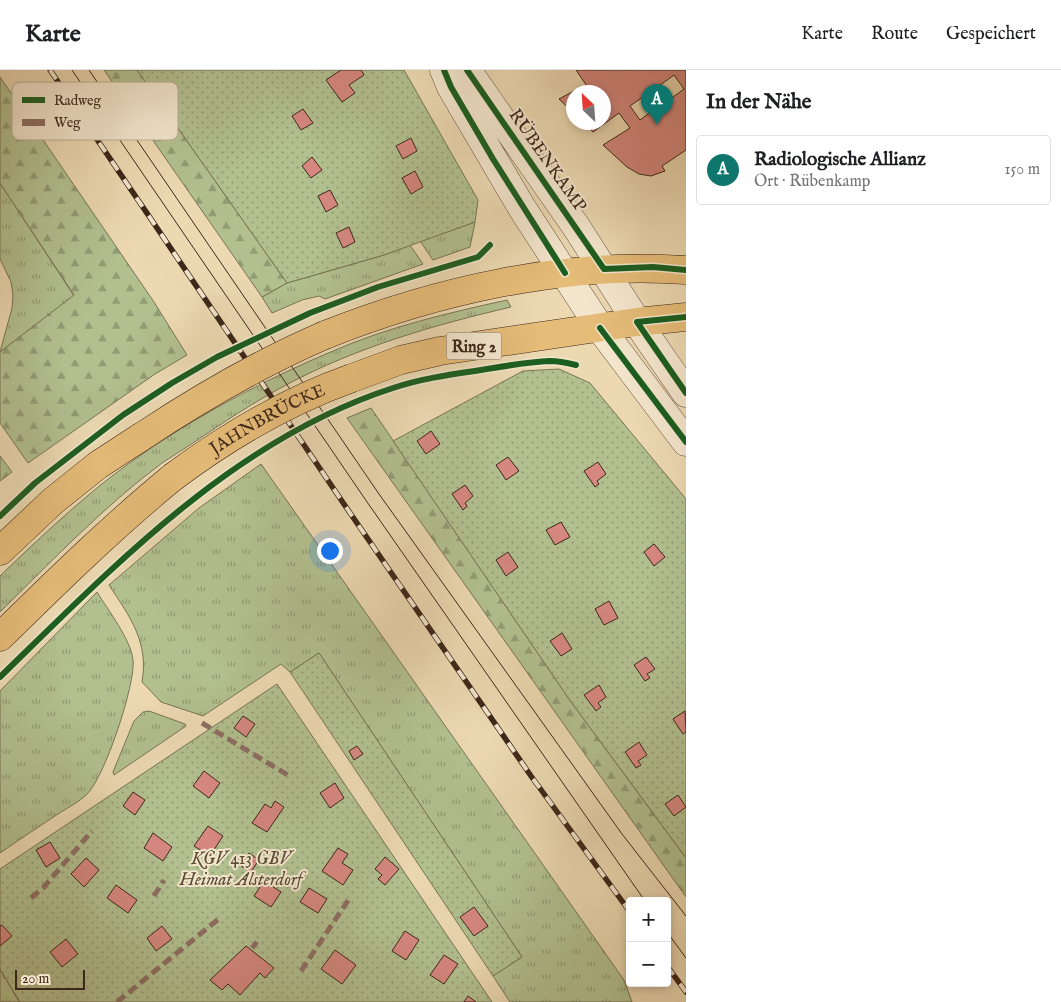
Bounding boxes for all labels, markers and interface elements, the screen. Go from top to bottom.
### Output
text: Karte [25,19,81,50]
text: Karte [801,23,843,46]
text: Route [871,23,918,46]
text: Gespeichert [946,23,1036,46]
legend [12,82,178,140]
pin: A [641,84,673,125]
north arrow [566,85,611,130]
text: In der Nähe [706,89,812,116]
text: Radweg [54,92,102,110]
street label: RÜBENKAMP [503,104,592,217]
text: Weg [54,114,81,132]
text: Radiologische Allianz [754,148,926,172]
text: A [718,160,728,180]
text: 150 m [1005,160,1040,180]
text: Ort · Rübenkamp [754,172,870,192]
road number: Ring 2 [446,332,502,360]
street label: JAHNBRÜCKE [204,380,329,462]
your location [317,538,343,564]
park label: KGV 413 GBV Heimat Alsterdorf [179,848,307,892]
map controls [626,897,671,987]
button: + [626,897,671,942]
button: − [626,942,671,987]
scale bar [15,967,85,990]
text: 20 m [22,970,49,988]

